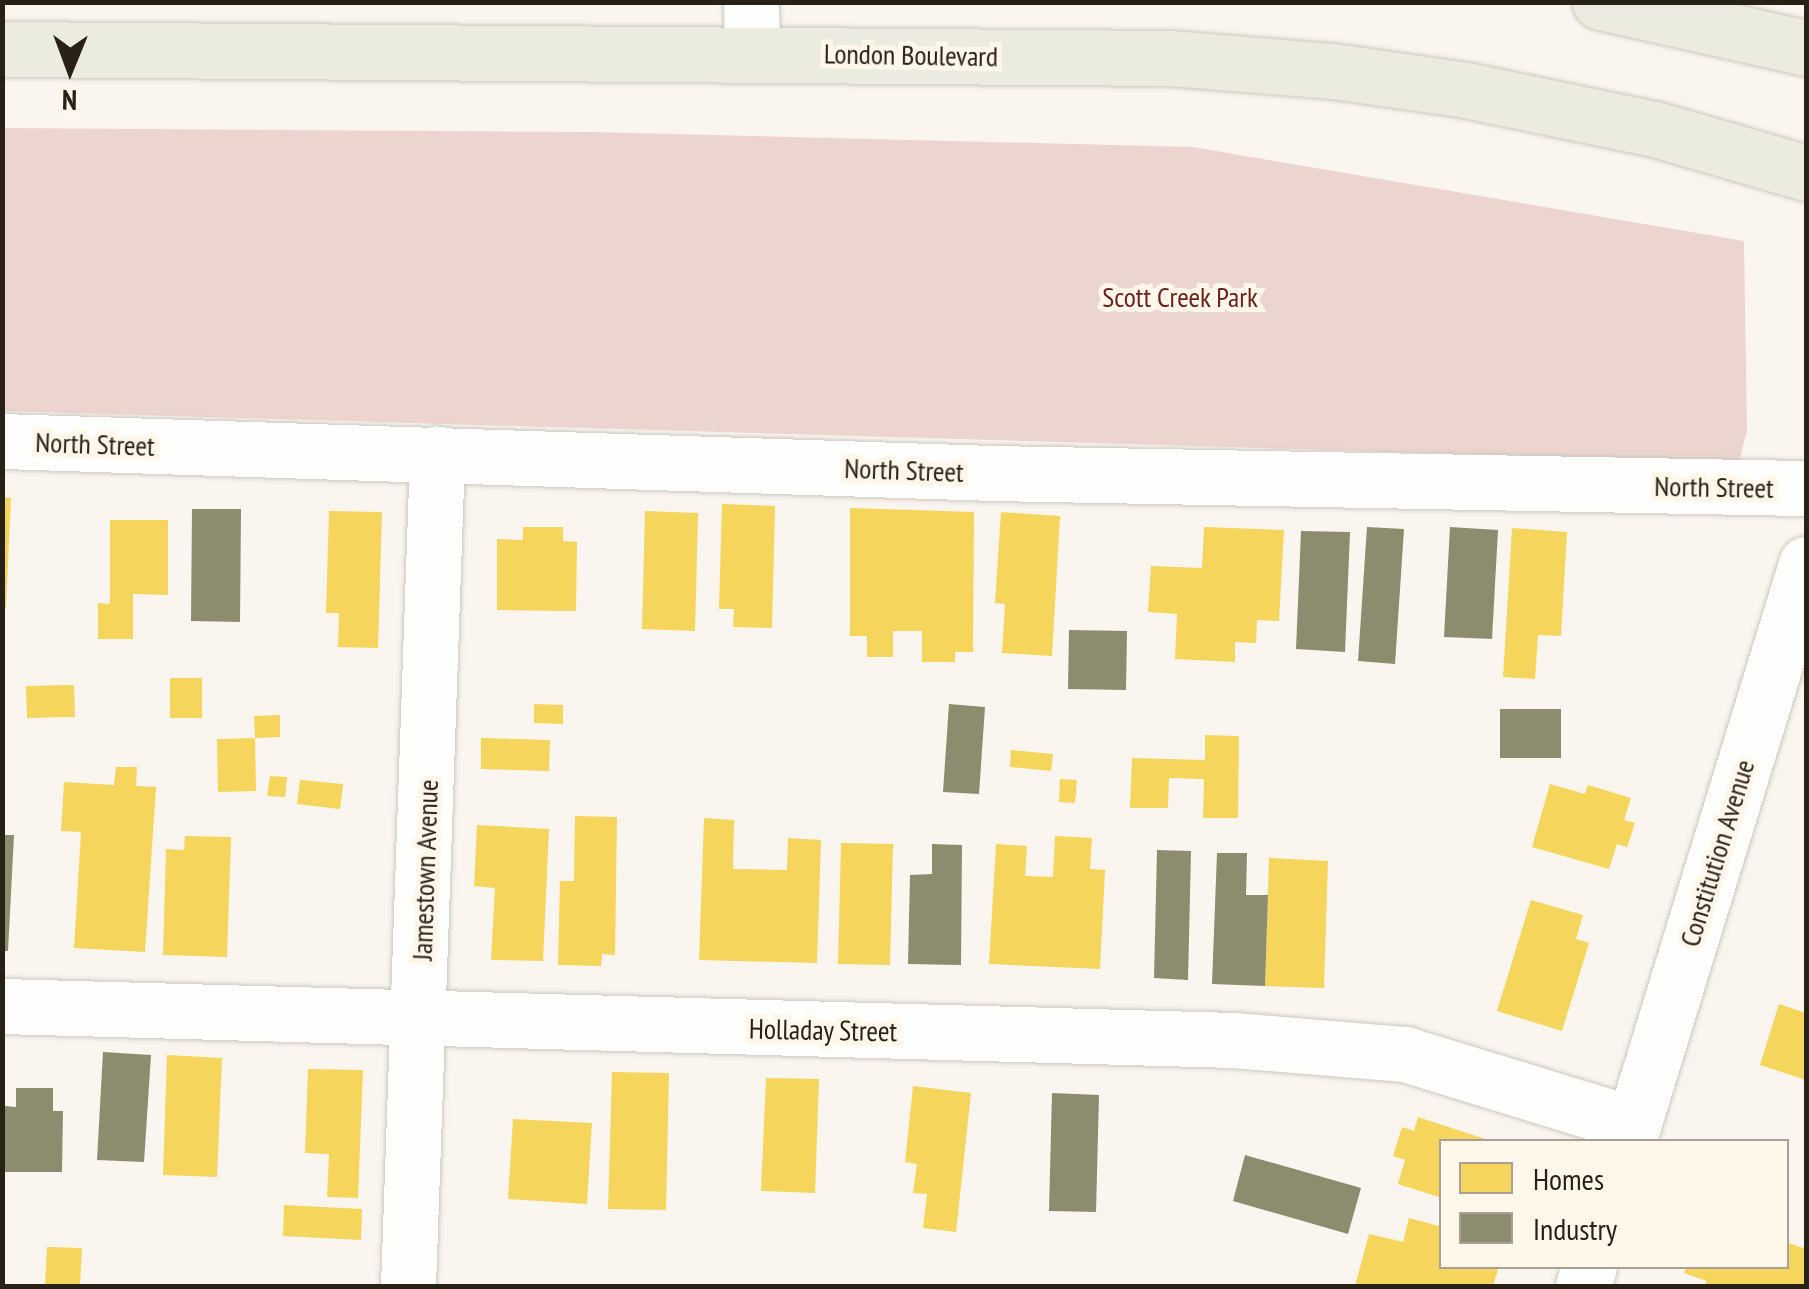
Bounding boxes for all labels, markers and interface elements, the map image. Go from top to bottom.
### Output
north arrow [20,20,120,120]
street label: London Boulevard [824,37,998,73]
text: N [62,82,77,119]
park label: Scott Creek Park [1102,280,1258,314]
street label: North Street [35,425,155,463]
street label: North Street [844,451,964,489]
street label: North Street [1654,469,1774,505]
street label: Constitution Avenue [1673,755,1761,951]
street label: Jamestown Avenue [405,778,445,962]
street label: Holladay Street [748,1012,898,1048]
legend [1439,1139,1789,1269]
text: Homes [1533,1159,1604,1198]
text: Industry [1533,1209,1617,1248]

